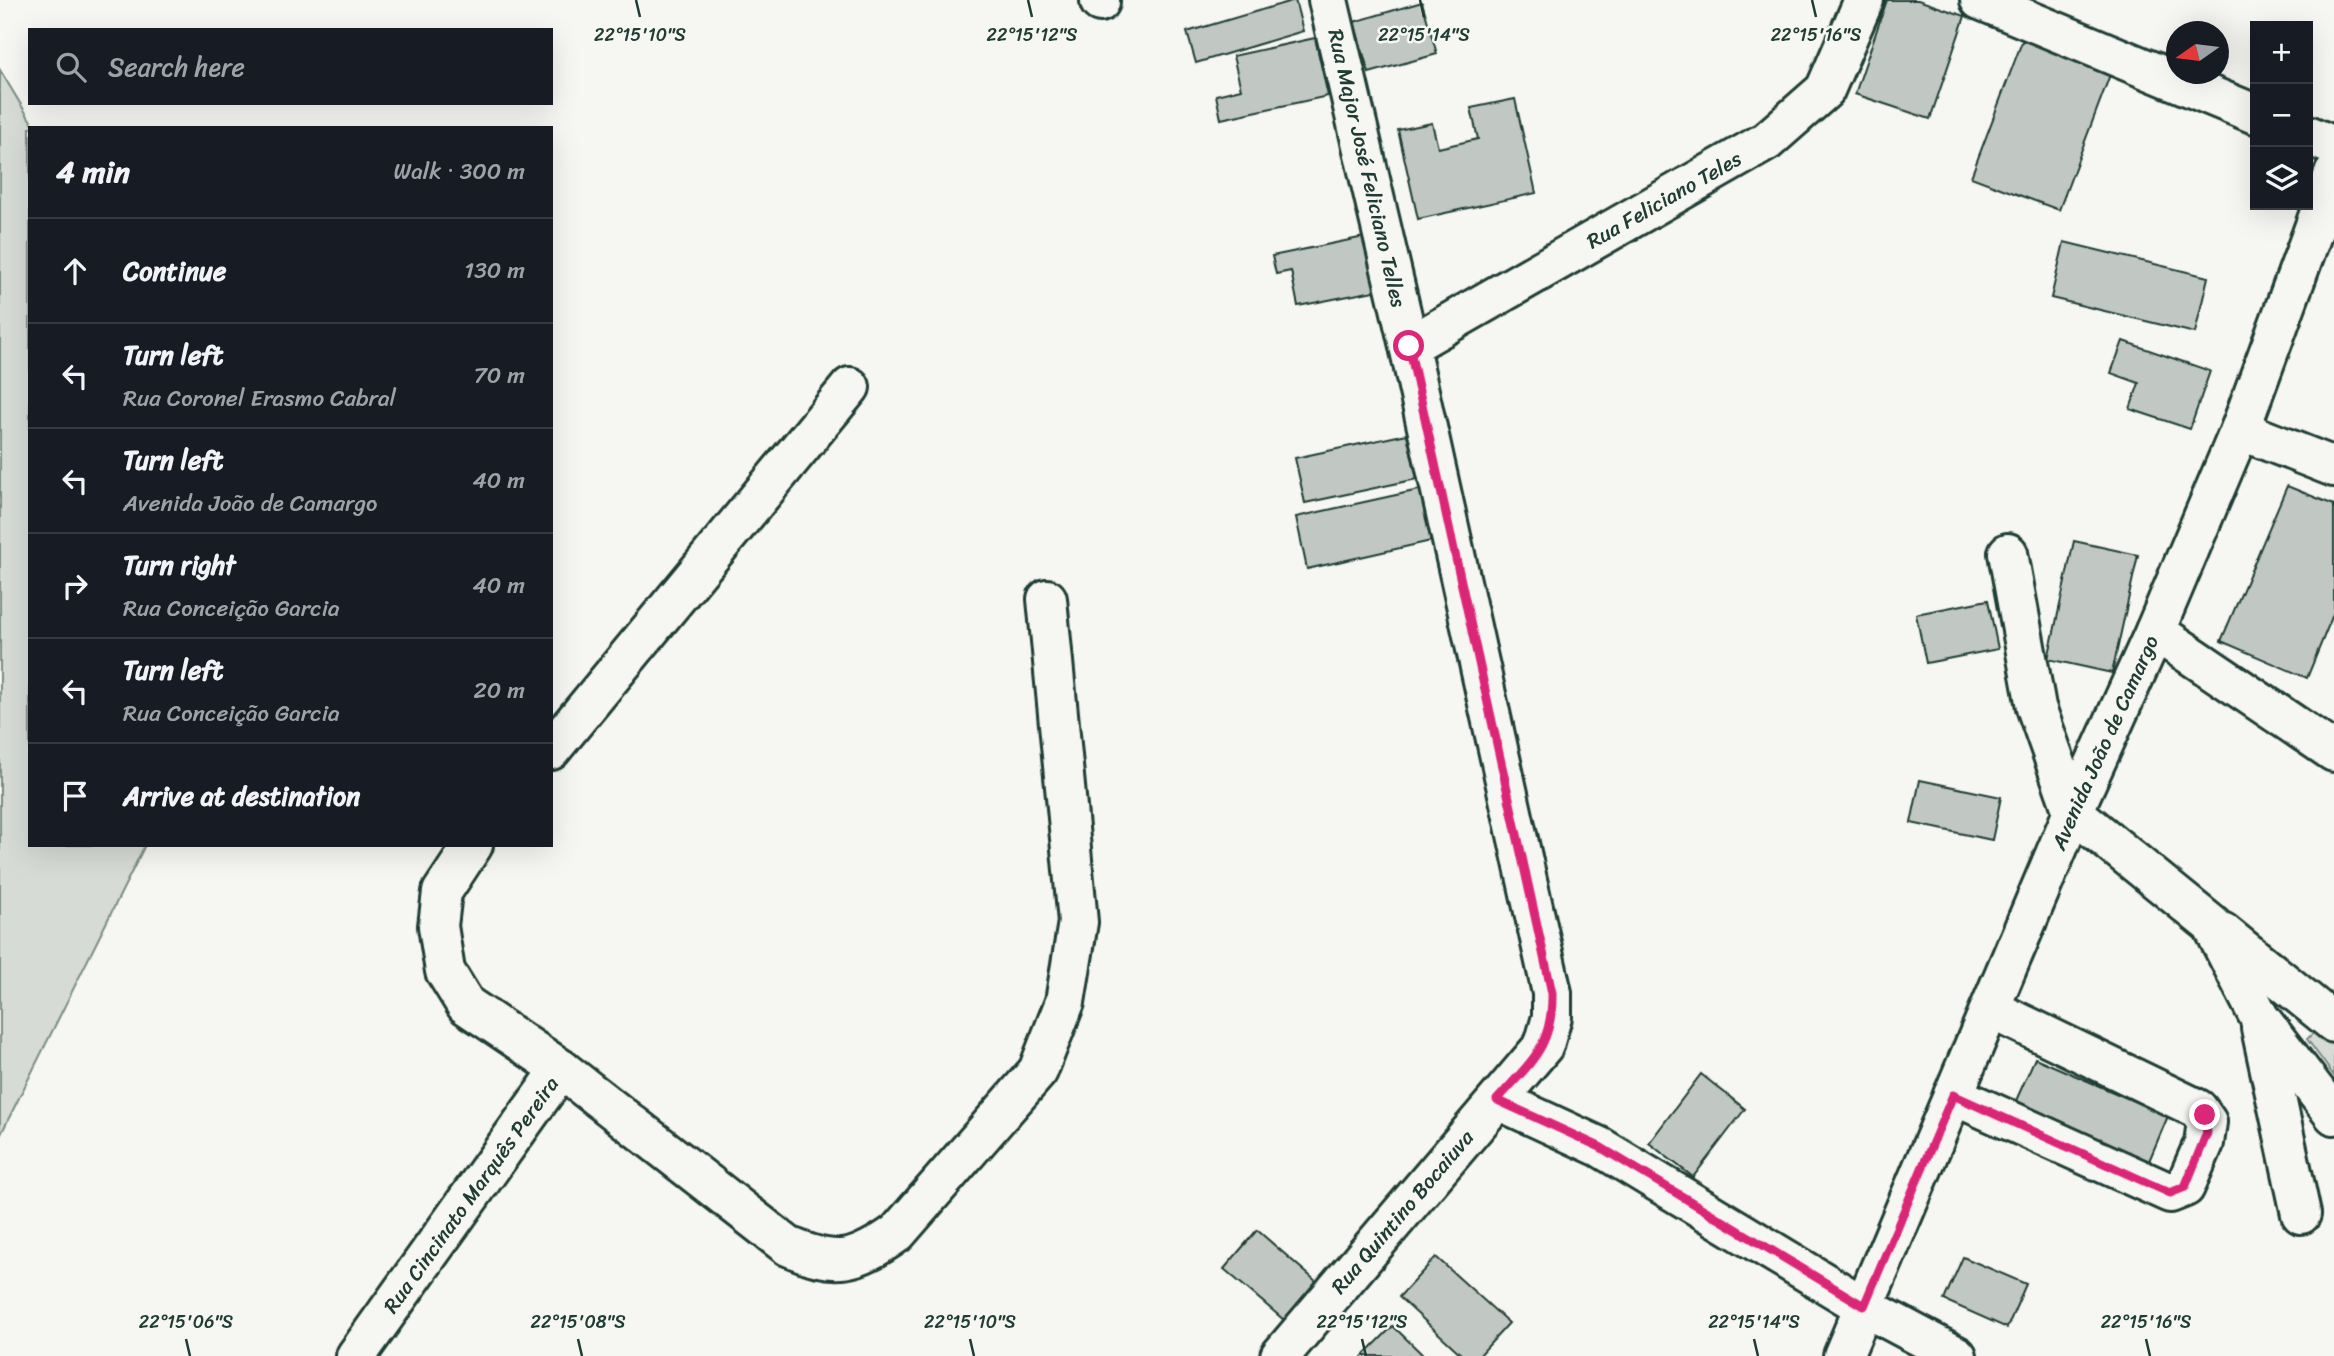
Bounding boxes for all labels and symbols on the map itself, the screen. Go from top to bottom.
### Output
text: 22°15'10"S [594,19,686,51]
text: 22°15'12"S [987,19,1077,51]
text: 22°15'14"S [1378,19,1470,51]
text: 22°15'16"S [1771,19,1861,51]
north arrow [2166,21,2229,84]
street label: Rua Major José Feliciano Telles [1316,25,1418,311]
street label: Rua Feliciano Teles [1579,140,1749,260]
route start [1393,330,1424,361]
street label: Avenida João de Camargo [2040,629,2170,857]
street label: Rua Cincinato Marquês Pereira [373,1068,570,1322]
route end [2189,1099,2220,1130]
street label: Rua Quintino Bocaiuva [1321,1121,1484,1303]
text: 22°15'06"S [139,1306,233,1338]
text: 22°15'08"S [531,1306,625,1338]
text: 22°15'10"S [924,1306,1016,1338]
text: 22°15'12"S [1317,1306,1407,1338]
text: 22°15'14"S [1708,1306,1800,1338]
text: 22°15'16"S [2101,1306,2191,1338]

